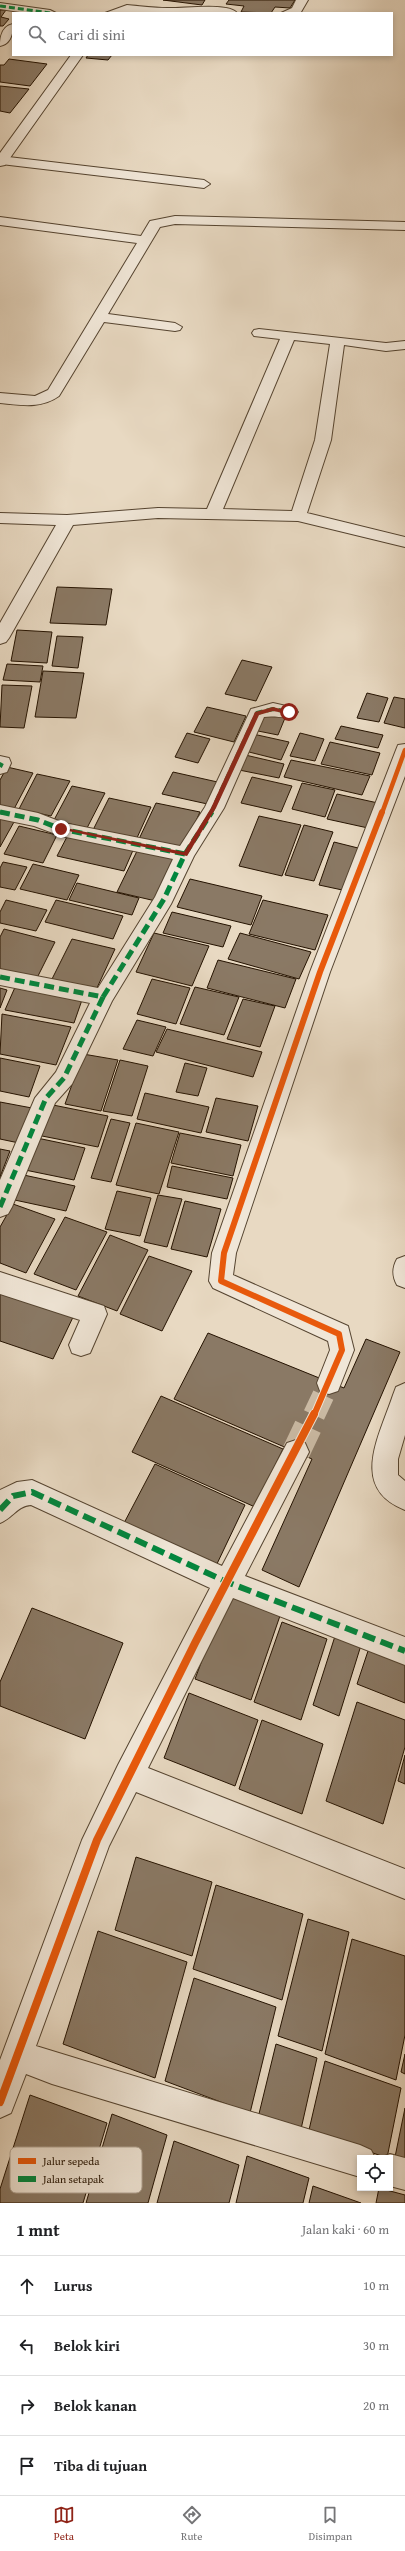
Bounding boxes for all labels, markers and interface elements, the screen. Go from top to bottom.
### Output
search box [12,12,393,56]
icon: search [26,23,48,45]
text: Cari di sini [58,24,125,45]
route start [280,703,298,721]
route end [52,820,70,838]
legend [10,2147,142,2193]
text: Jalur sepeda [41,2153,100,2169]
map controls [357,2155,393,2191]
button: locate [357,2155,393,2191]
text: Jalan setapak [41,2171,104,2187]
text: 1 mnt [16,2217,60,2242]
text: Jalan kaki · 60 m [302,2220,389,2239]
icon: ahead [16,2275,38,2297]
text: Lurus [54,2275,92,2296]
text: 10 m [363,2276,389,2295]
icon: left [16,2335,38,2357]
text: Belok kiri [54,2335,120,2356]
text: 30 m [363,2336,389,2355]
icon: right [16,2395,38,2417]
text: Belok kanan [54,2395,137,2416]
text: 20 m [363,2396,389,2415]
icon: arrive [16,2455,38,2477]
text: Tiba di tujuan [54,2455,147,2476]
tab: Peta [53,2504,75,2544]
tab: Rute [181,2504,203,2544]
tab: Disimpan [309,2504,352,2544]

